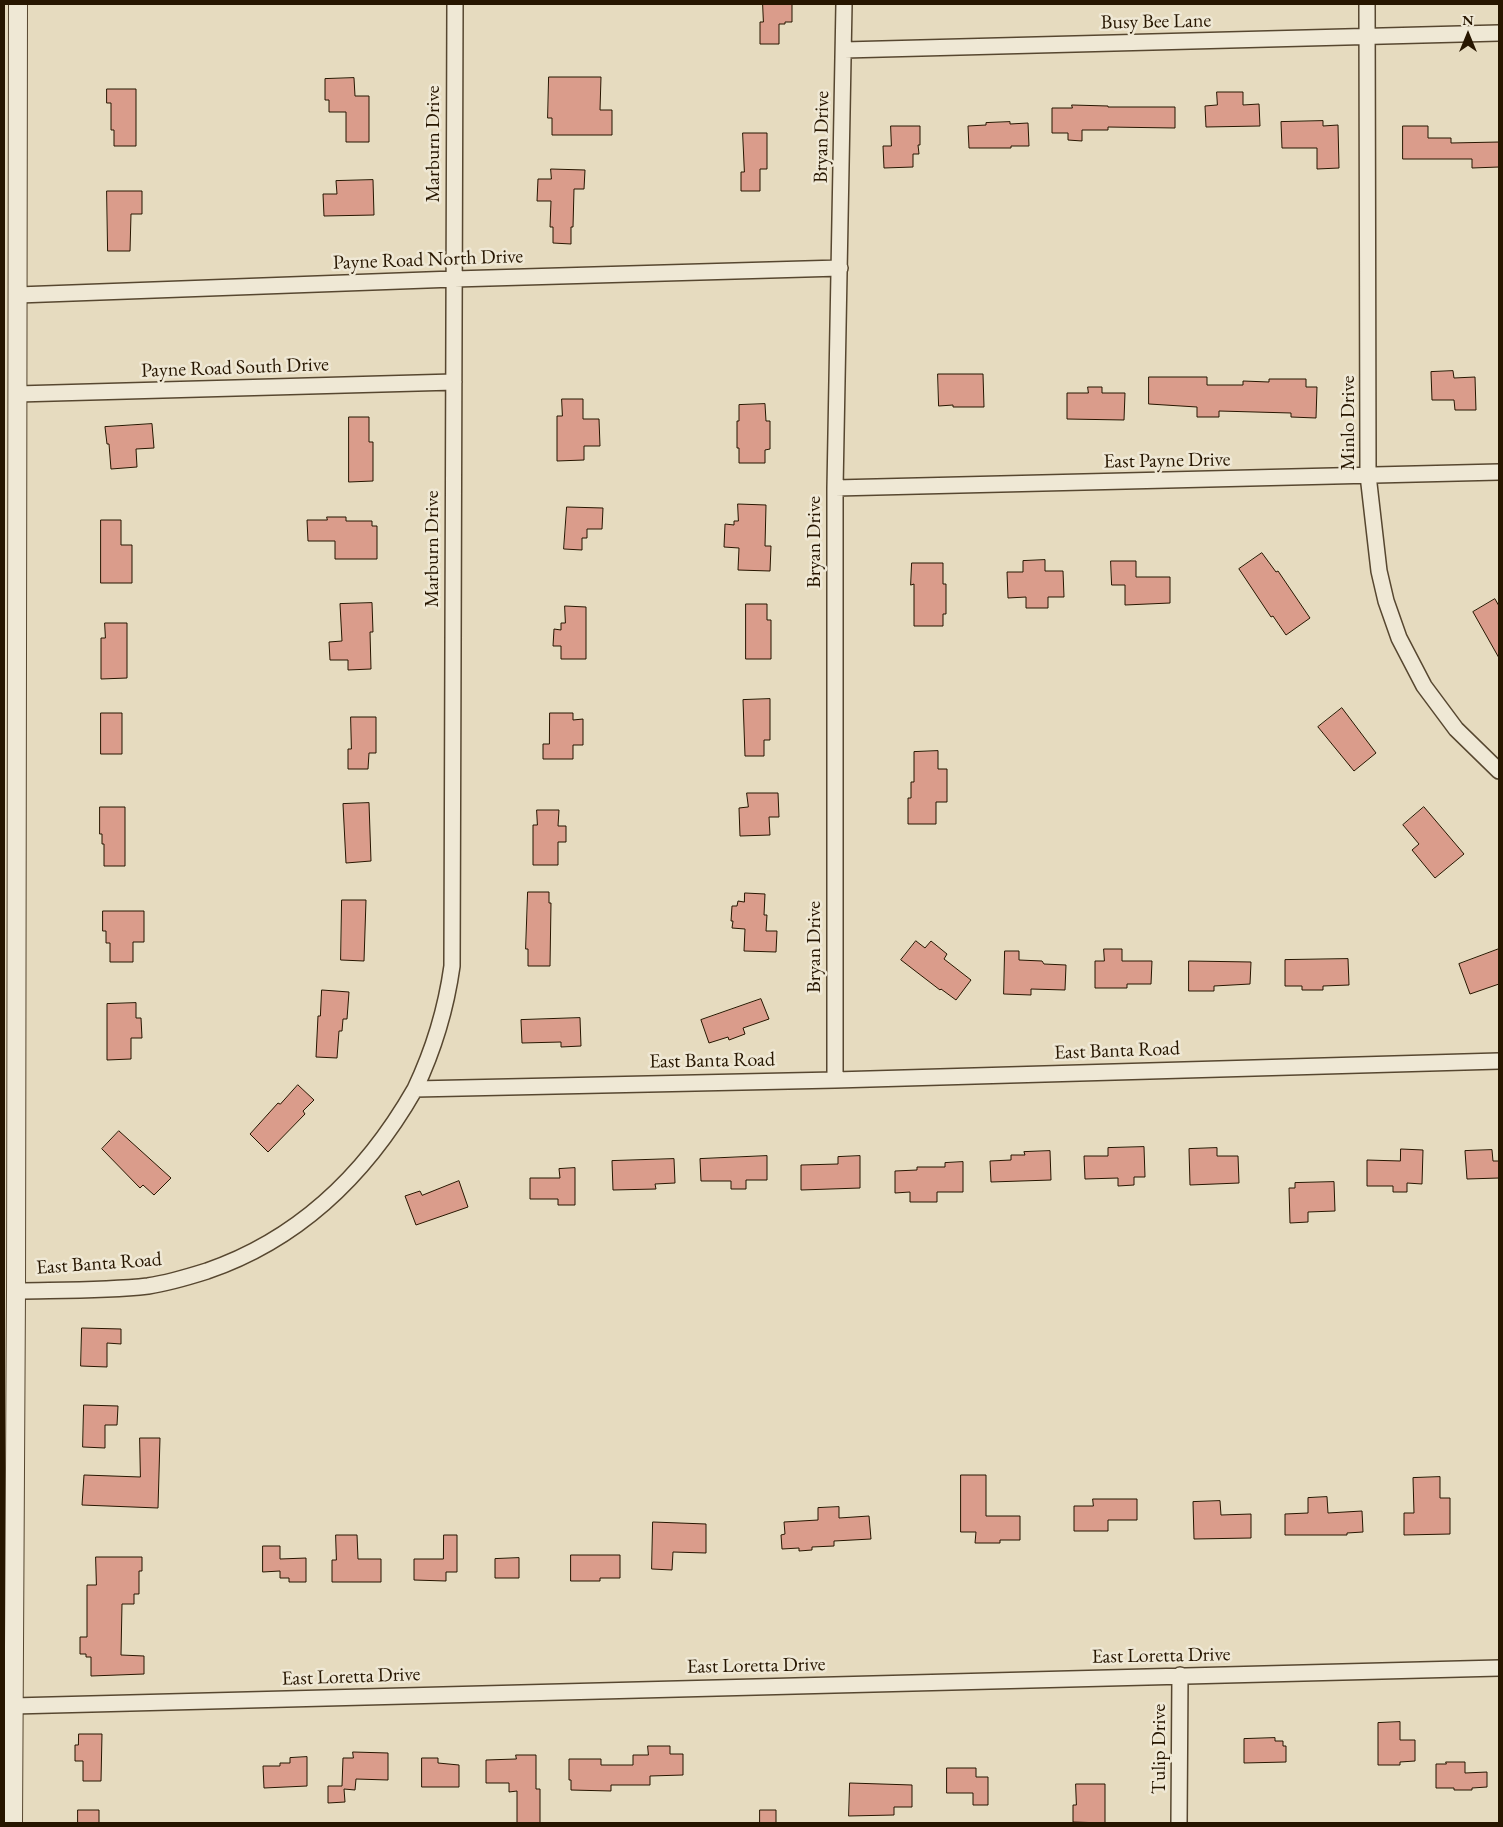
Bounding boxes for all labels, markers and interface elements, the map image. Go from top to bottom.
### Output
street label: Busy Bee Lane [1101,9,1211,35]
north arrow [1443,10,1493,60]
text: N [1462,11,1474,29]
street label: Marburn Drive [422,85,446,203]
street label: Bryan Drive [809,91,835,183]
street label: Payne Road North Drive [332,245,524,275]
street label: Payne Road South Drive [141,353,329,383]
street label: Minlo Drive [1337,376,1361,470]
street label: East Payne Drive [1103,448,1231,474]
street label: Marburn Drive [421,490,445,608]
street label: Bryan Drive [803,496,827,588]
street label: Bryan Drive [803,901,827,993]
street label: East Banta Road [1054,1037,1180,1065]
street label: East Banta Road [649,1048,775,1074]
street label: East Banta Road [35,1248,163,1280]
street label: East Loretta Drive [1091,1643,1231,1669]
street label: East Loretta Drive [686,1653,826,1679]
street label: East Loretta Drive [281,1663,421,1691]
street label: Tulip Drive [1148,1704,1172,1794]

